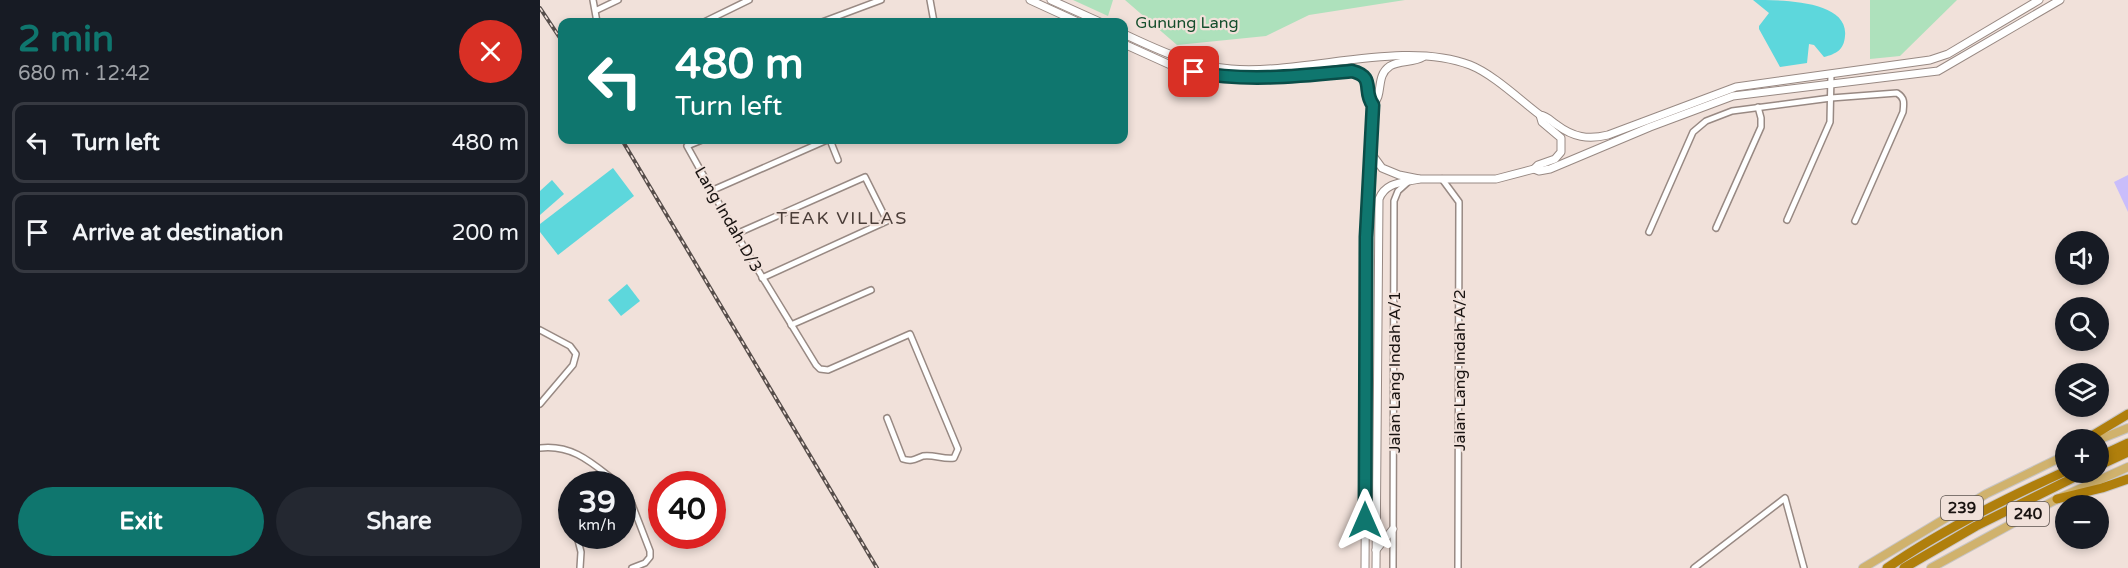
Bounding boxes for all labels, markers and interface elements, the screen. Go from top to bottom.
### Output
park label: Gunung Lang [1135,13,1239,33]
text: 2 min [18,18,114,61]
button: close [459,20,522,83]
text: 480 m [675,39,804,90]
icon: left [576,42,654,120]
pin [1168,46,1219,97]
icon: arrive [1177,55,1210,88]
text: 680 m · 12:42 [18,62,150,86]
text: Turn left [675,90,782,123]
icon: left [21,126,54,159]
text: Turn left [72,130,160,156]
text: 480 m [452,130,519,156]
street label: Lang Indah D/3 [690,163,766,276]
district label: TEAK VILLAS [776,207,908,229]
icon: arrive [21,216,54,249]
text: Arrive at destination [72,220,283,246]
text: 200 m [452,220,519,246]
map controls [2055,231,2109,549]
button: sound [2055,231,2109,285]
street label: Jalan Lang Indah A/2 [1450,289,1470,451]
street label: Jalan Lang Indah A/1 [1385,291,1405,453]
button: search [2055,297,2109,351]
button: layers [2055,363,2109,417]
button: + [2055,429,2109,483]
speed limit sign: 40 [648,471,726,549]
text: 39 [578,484,616,521]
button: Exit [18,487,264,556]
button: Share [276,487,522,556]
position arrow [1333,488,1397,552]
button: − [2055,495,2109,549]
road number: 239 [1941,496,1983,520]
road number: 240 [2007,502,2049,526]
text: km/h [578,516,616,534]

